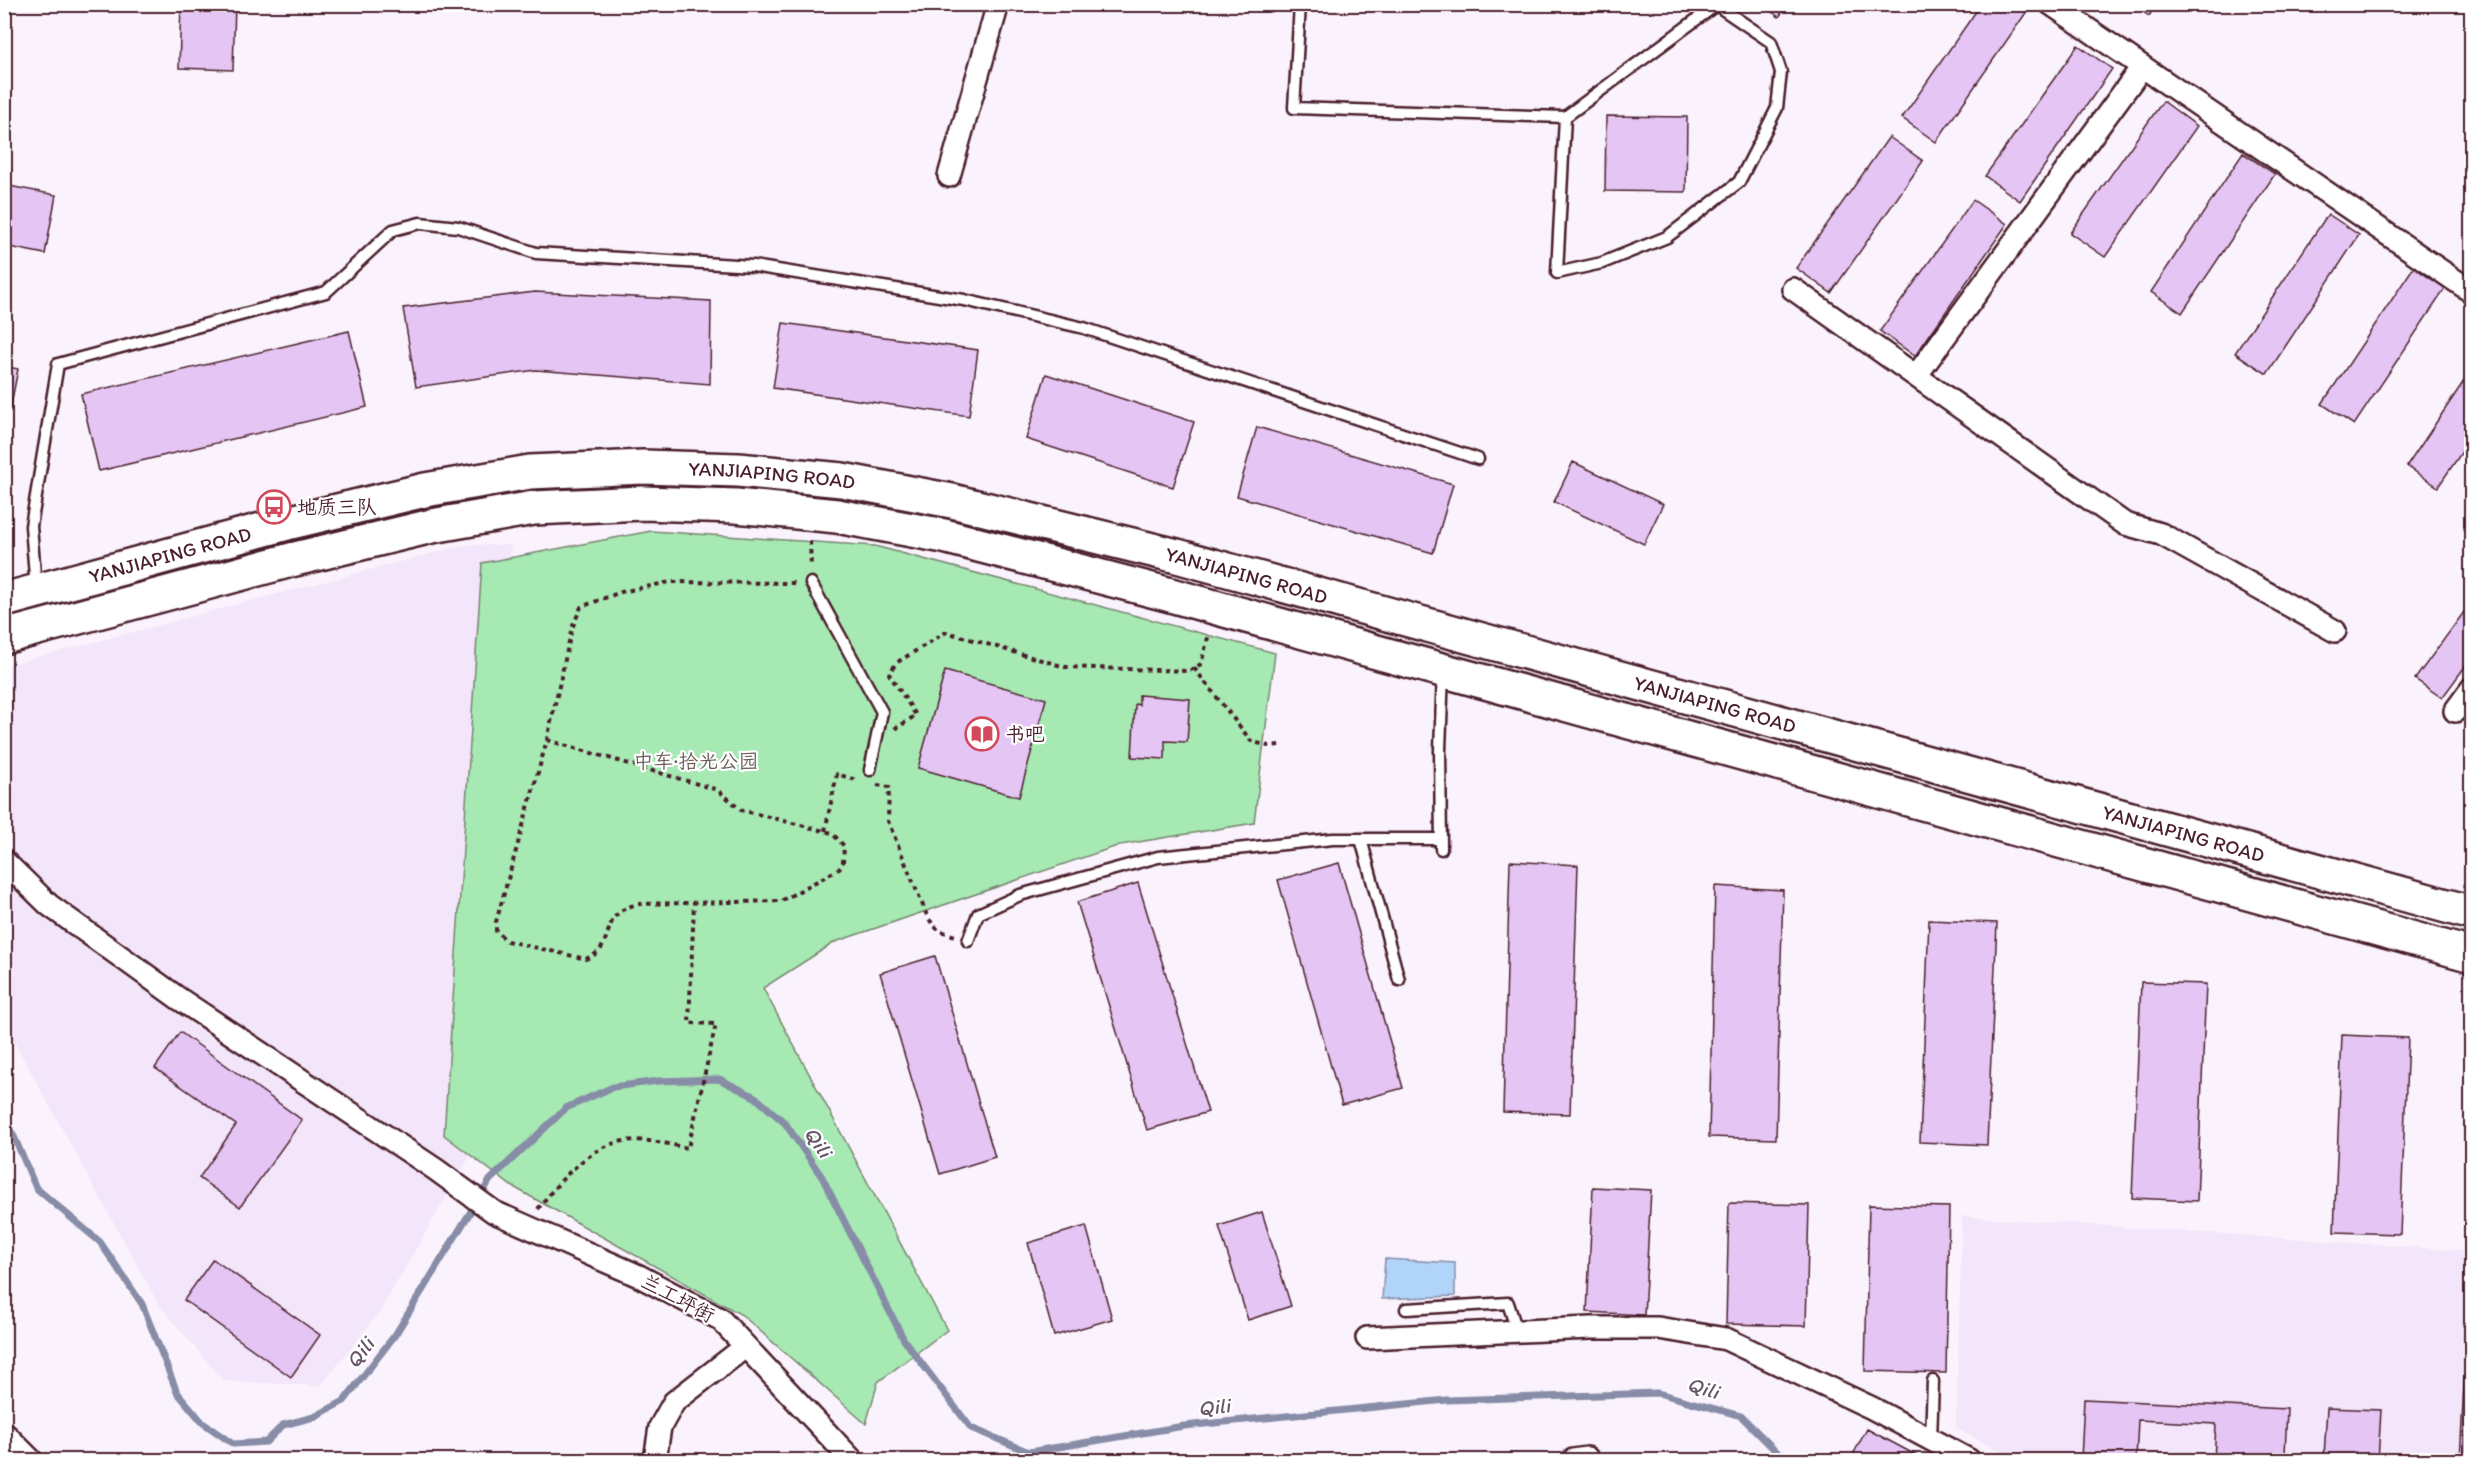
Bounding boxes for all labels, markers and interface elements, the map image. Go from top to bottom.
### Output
street label: YANJIAPING ROAD [688,456,857,494]
bus stop icon: 地质三队 [256,489,292,525]
place label: 地质三队 [297,495,377,519]
street label: YANJIAPING ROAD [86,521,254,588]
street label: YANJIAPING ROAD [1163,542,1330,609]
street label: YANJIAPING ROAD [1631,671,1799,738]
library icon: 书吧 [964,716,1000,752]
place label: 书吧 [1005,722,1045,746]
park label: 中车·拾光公园 [634,749,758,773]
street label: YANJIAPING ROAD [2100,800,2267,867]
water label: Qili [799,1121,839,1164]
street label: 兰工坪街 [637,1269,719,1327]
water label: Qili [340,1330,381,1373]
water label: Qili [1684,1371,1724,1405]
water label: Qili [1197,1392,1234,1421]

